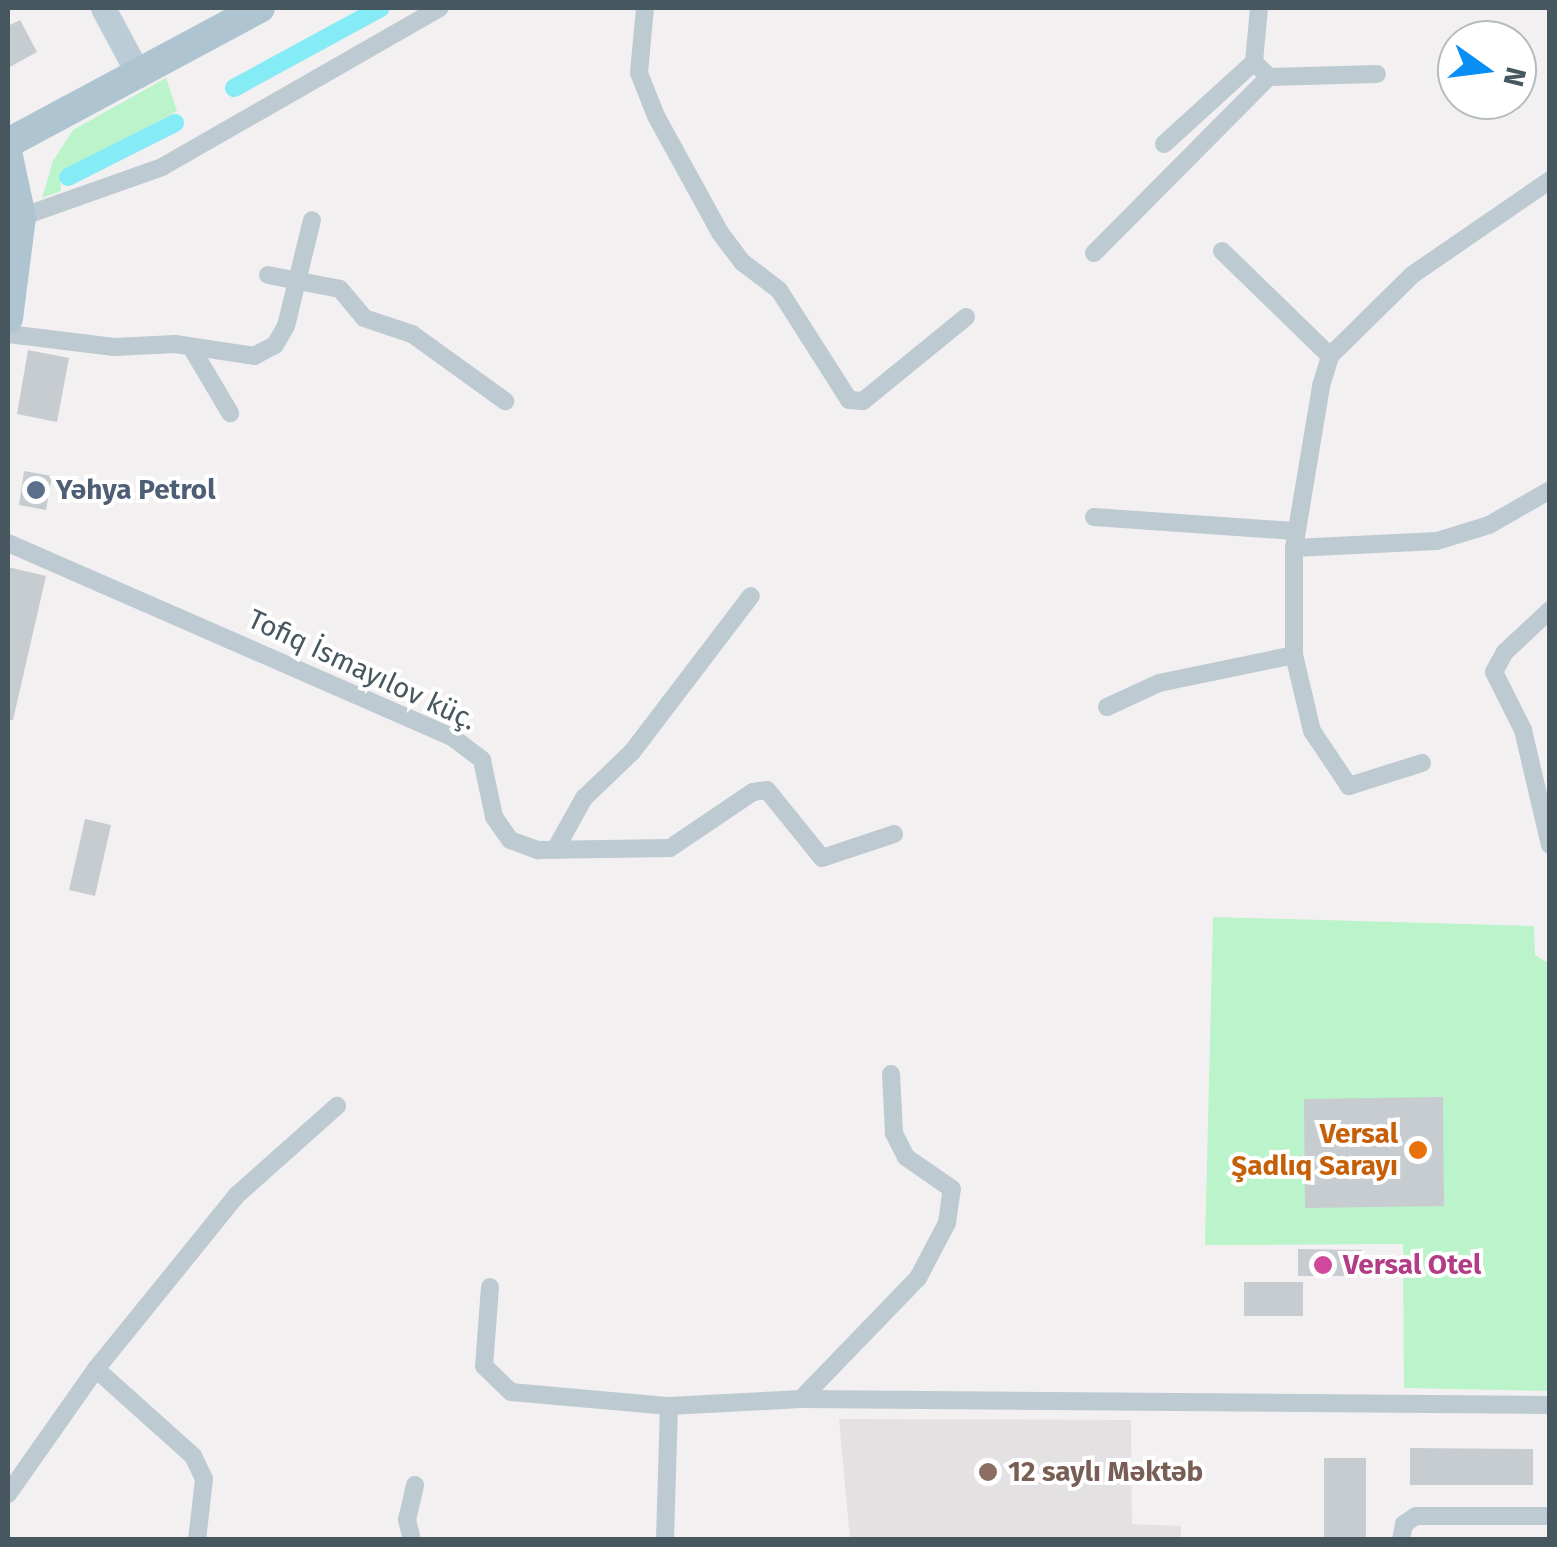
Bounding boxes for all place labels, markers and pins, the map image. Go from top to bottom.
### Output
place label: Yəhya Petrol [56,473,215,507]
marker: Yəhya Petrol [25,479,47,501]
place label: Versal Şadlıq Sarayı [1231,1117,1398,1183]
marker: Versal Şadlıq Sarayı [1407,1139,1429,1161]
place label: Versal Otel [1343,1248,1481,1282]
marker: Versal Otel [1312,1254,1334,1276]
place label: 12 saylı Məktəb [1008,1455,1203,1489]
marker: 12 saylı Məktəb [977,1461,999,1483]

